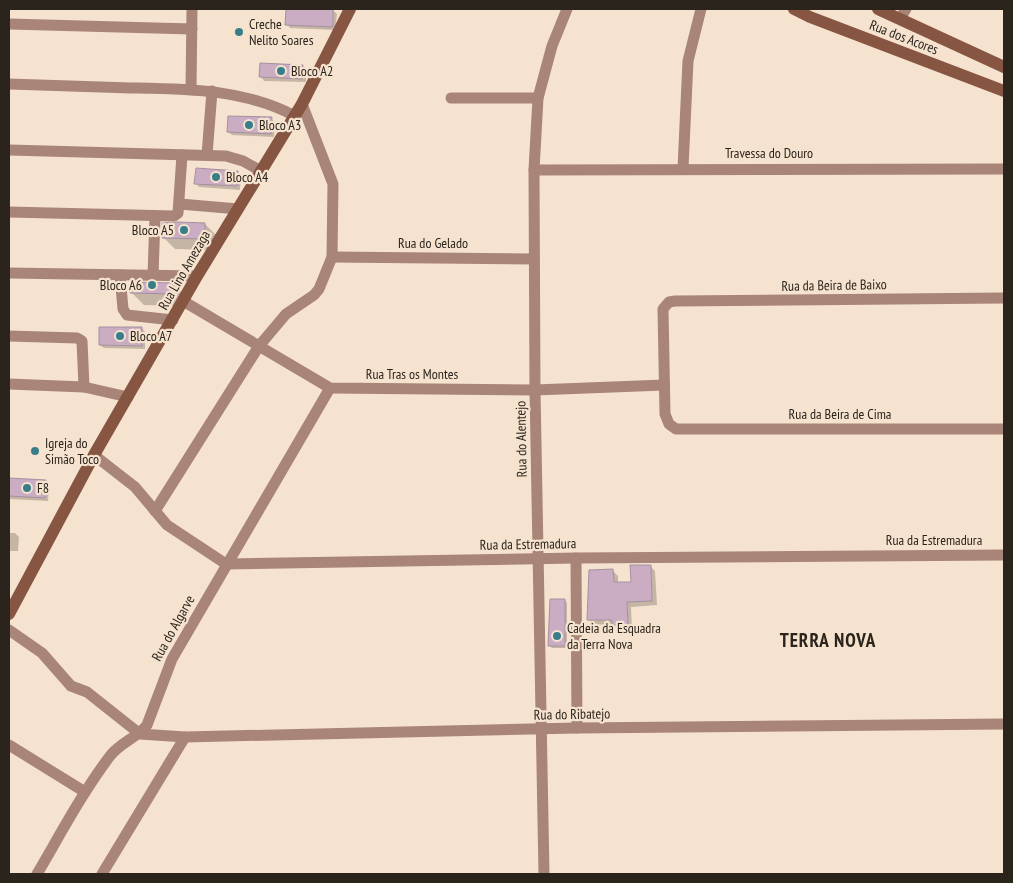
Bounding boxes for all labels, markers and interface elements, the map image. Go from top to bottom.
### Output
place label: Creche Nelito Soares [249,15,314,49]
street label: Rua dos Acores [867,16,941,58]
marker: Creche Nelito Soares [233,26,245,38]
place label: Bloco A2 [291,62,333,80]
marker: Bloco A2 [275,65,287,77]
place label: Bloco A3 [259,116,301,134]
marker: Bloco A3 [243,119,255,131]
street label: Travessa do Douro [725,144,813,162]
place label: Bloco A4 [226,168,269,186]
marker: Bloco A4 [210,171,222,183]
place label: Bloco A5 [132,221,174,239]
marker: Bloco A5 [178,224,190,236]
street label: Rua Lino Amezaga [154,227,214,313]
street label: Rua do Gelado [398,234,468,252]
street label: Rua da Beira de Baixo [781,275,887,295]
place label: Bloco A6 [100,276,142,294]
marker: Bloco A6 [146,279,158,291]
place label: Bloco A7 [130,327,172,345]
marker: Bloco A7 [114,330,126,342]
street label: Rua Tras os Montes [366,365,458,383]
street label: Rua do Alentejo [511,401,531,477]
street label: Rua da Beira de Cima [789,405,891,423]
place label: Igreja do Simão Toco [45,434,99,468]
marker: Igreja do Simão Toco [29,445,41,457]
place label: F8 [37,479,49,497]
marker: F8 [21,482,33,494]
street label: Rua da Estremadura [886,531,982,549]
street label: Rua da Estremadura [480,534,576,554]
street label: Rua do Algarve [148,592,199,664]
place label: Cadeia da Esquadra da Terra Nova [567,619,661,653]
district label: TERRA NOVA [780,628,876,652]
marker: Cadeia da Esquadra da Terra Nova [551,630,563,642]
street label: Rua do Ribatejo [534,704,610,724]

